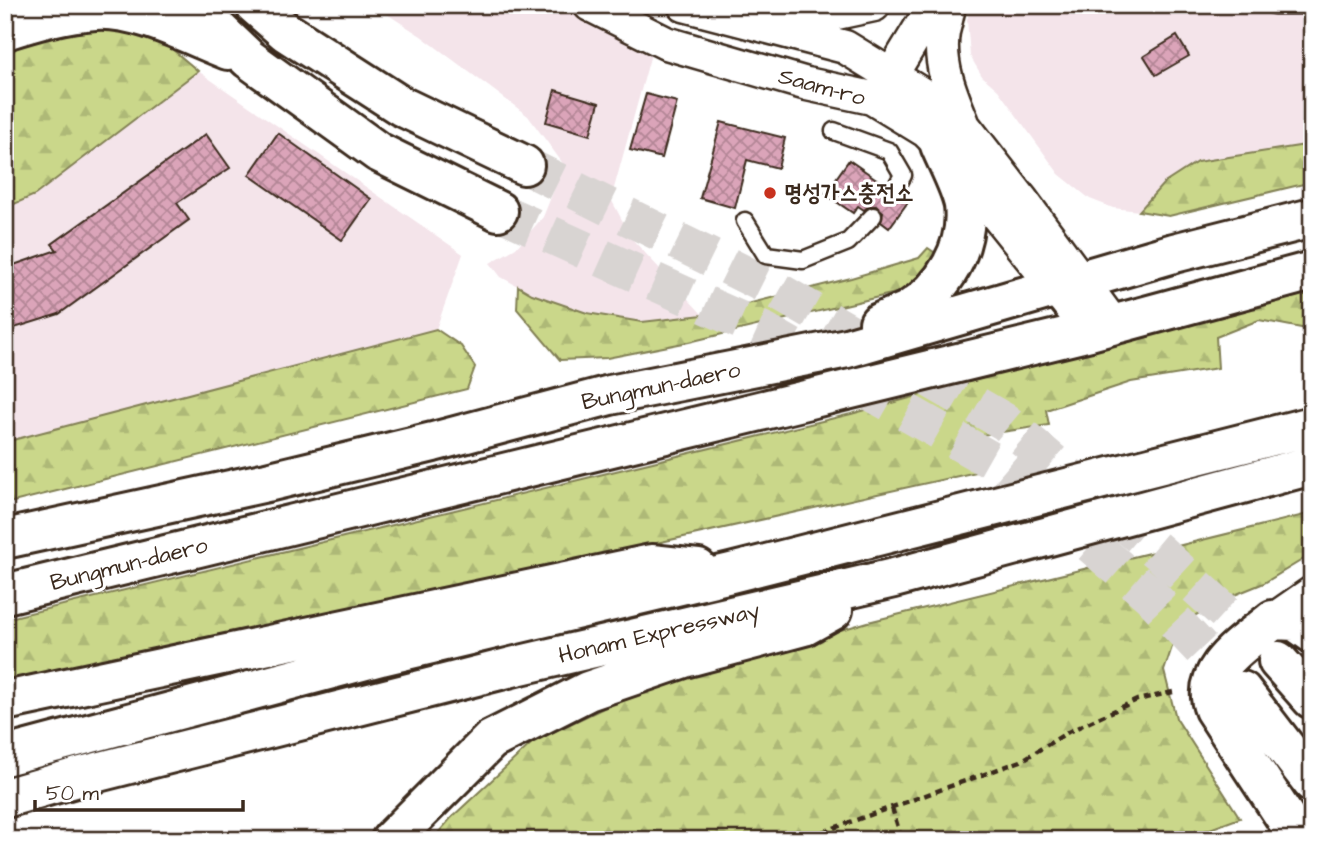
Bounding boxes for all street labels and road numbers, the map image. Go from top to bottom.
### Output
street label: Saam-ro [775,60,869,114]
street label: Bungmun-daero [579,354,743,419]
street label: Bungmun-daero [47,529,211,600]
street label: Honam Expressway [555,594,763,673]

